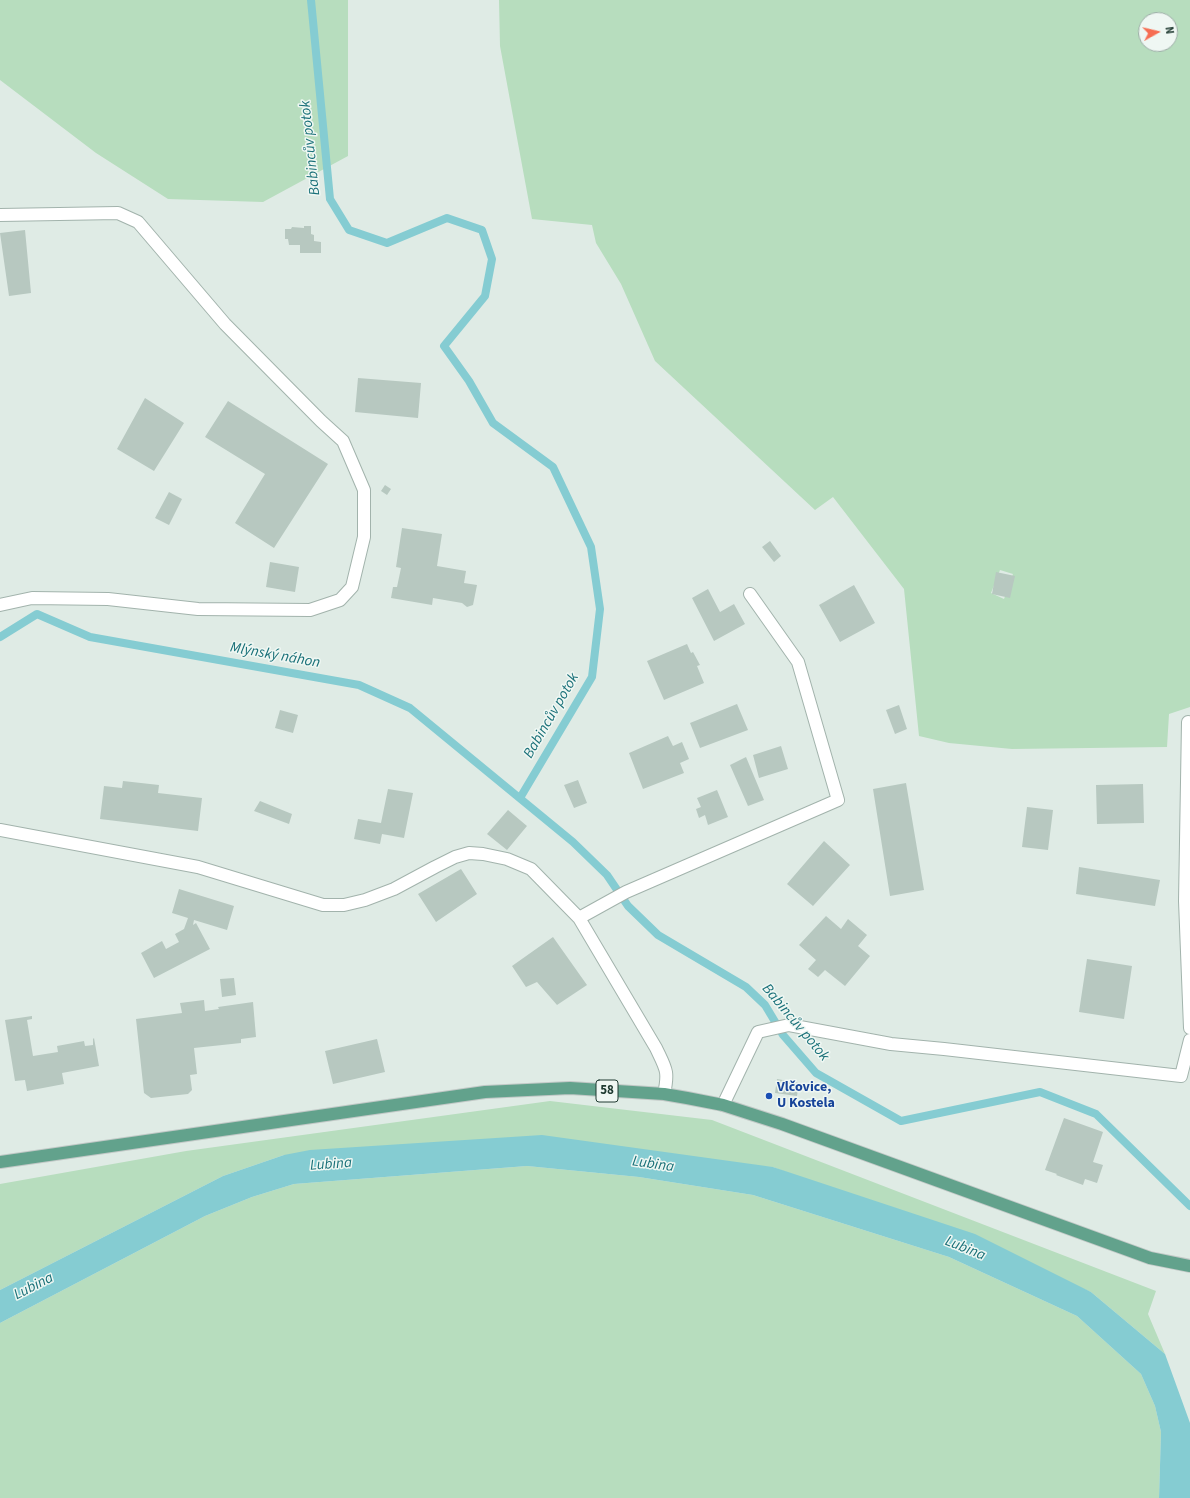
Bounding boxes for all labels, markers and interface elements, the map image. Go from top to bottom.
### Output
north arrow [1138,12,1178,52]
text: N [1161,26,1177,35]
water label: Babincův potok [297,100,325,196]
water label: Mlýnský náhon [229,639,321,673]
water label: Babincův potok [520,670,584,762]
water label: Babincův potok [757,981,833,1065]
road number: 58 [596,1080,618,1102]
place label: Vlčovice, U Kostela [777,1080,835,1112]
marker: Vlčovice, U Kostela [764,1091,774,1101]
water label: Lubina [631,1153,675,1177]
water label: Lubina [309,1155,353,1175]
water label: Lubina [942,1233,988,1265]
water label: Lubina [11,1269,57,1305]

